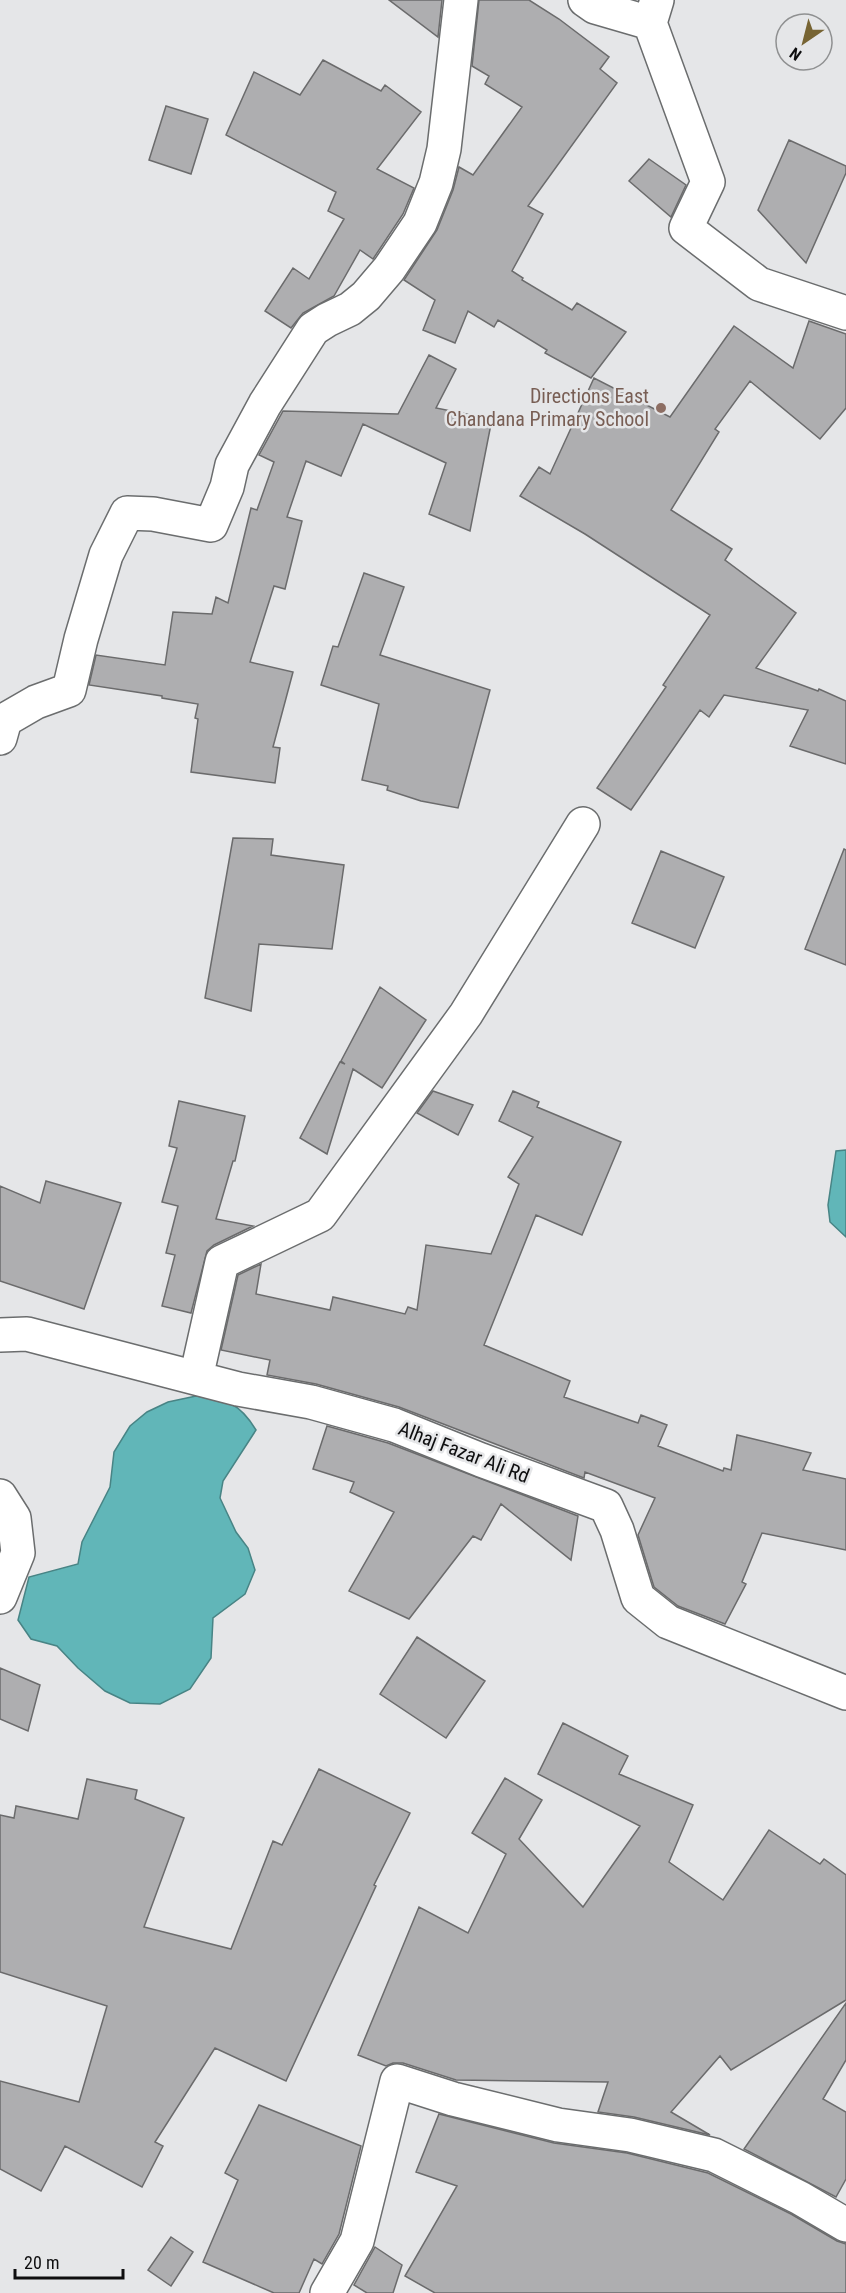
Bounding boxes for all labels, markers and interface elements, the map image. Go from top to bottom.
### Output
north arrow [774,12,834,72]
text: N [786,43,805,64]
place label: Directions East Chandana Primary School [446,384,649,431]
marker: Directions East Chandana Primary School [654,401,668,415]
street label: Alhaj Fazar Ali Rd [395,1416,533,1488]
scale bar [15,2242,123,2280]
text: 20 m [24,2252,59,2273]

